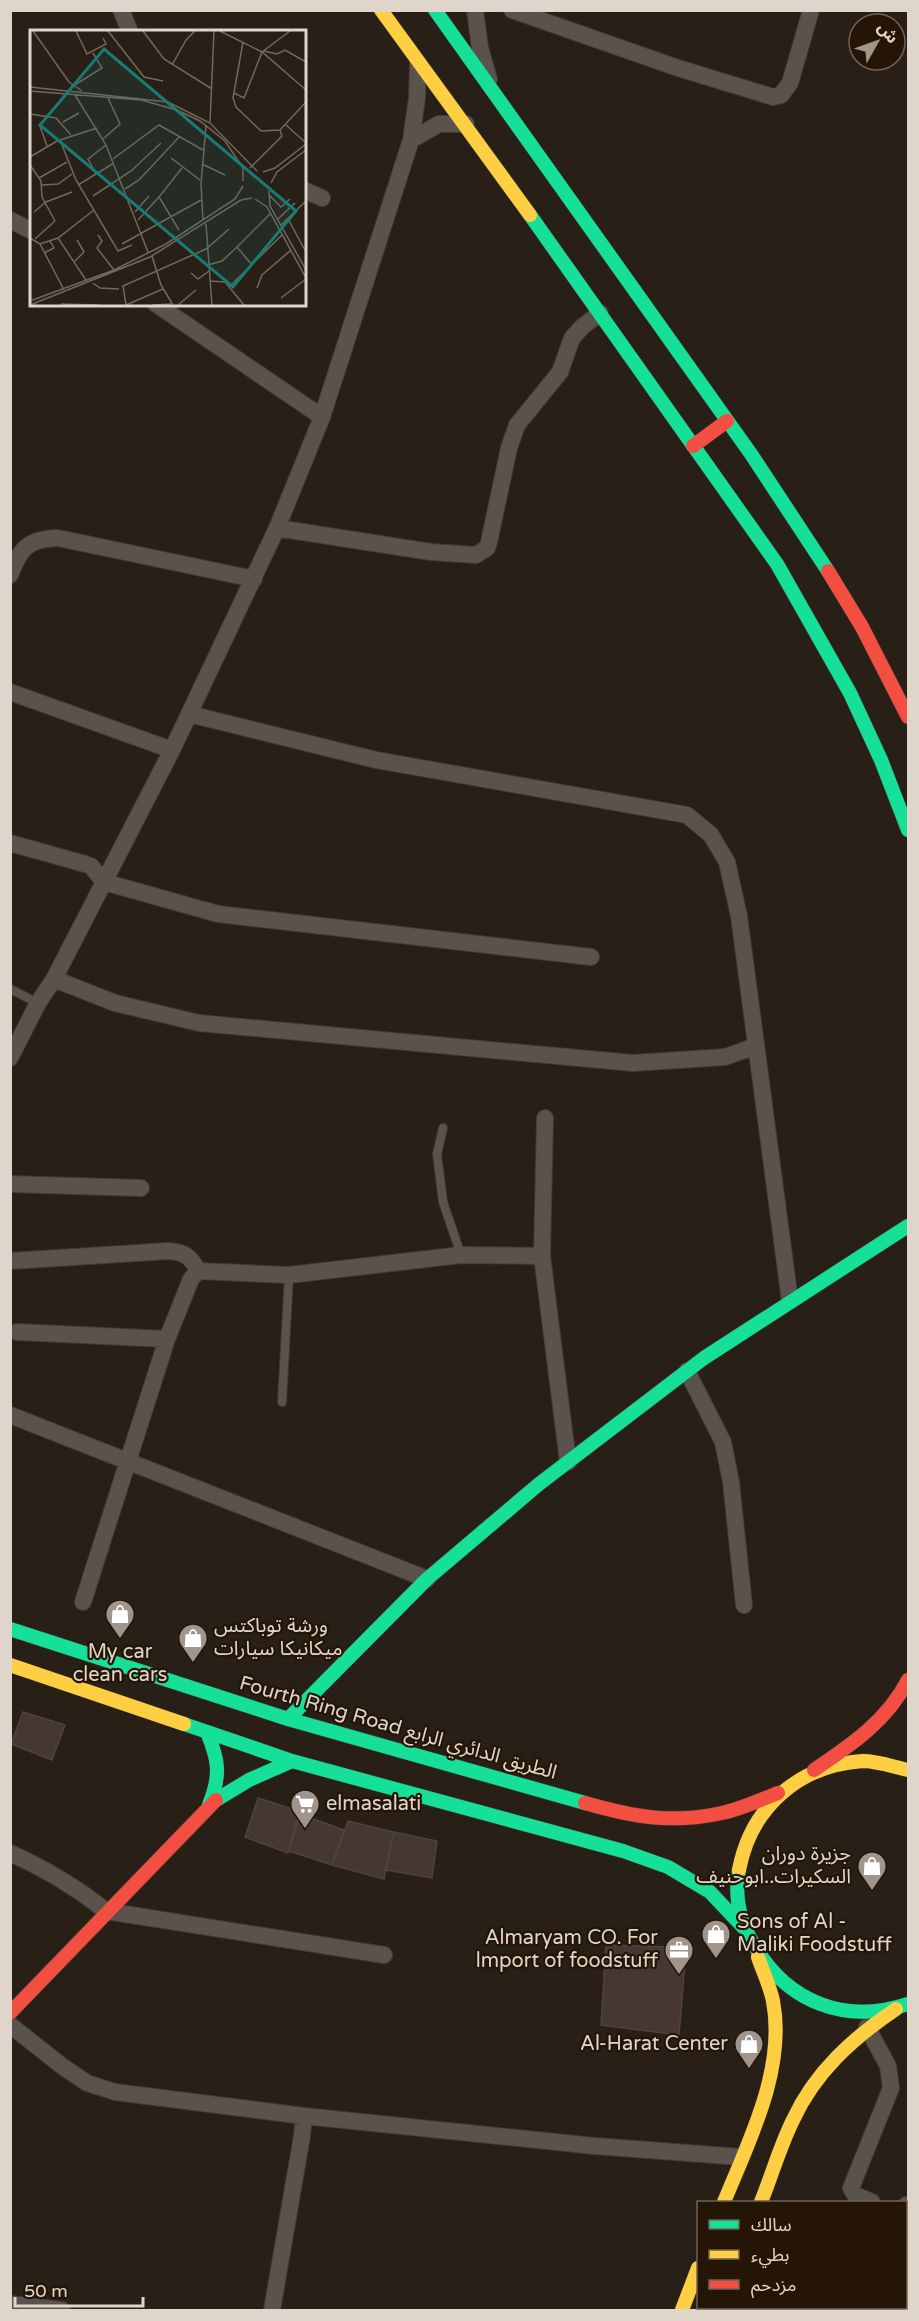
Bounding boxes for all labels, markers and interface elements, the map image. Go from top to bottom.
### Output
north arrow [847,12,907,72]
text: ش [873,18,902,48]
inset map [30,30,306,306]
shop icon: My car clean cars [104,1598,136,1640]
place label: ورشة توباكتس ميكانيكا سيارات [214,1614,342,1661]
shop icon: ورشة توباكتس ميكانيكا سيارات [177,1622,209,1664]
place label: My car clean cars [73,1640,167,1687]
street label: Fourth Ring Road الطريق الدائري الرابع [236,1671,559,1787]
supermarket icon: elmasalati [289,1788,321,1830]
place label: elmasalati [326,1792,421,1816]
place label: جزيرة دوران السكيرات..ابوحنيف [696,1842,851,1889]
shop icon: جزيرة دوران السكيرات..ابوحنيف [856,1850,888,1892]
place label: Sons of Al - Maliki Foodstuff [737,1910,892,1957]
shop icon: Sons of Al - Maliki Foodstuff [700,1918,732,1960]
place label: Almaryam CO. For lmport of foodstuff [476,1926,659,1973]
office icon: Almaryam CO. For lmport of foodstuff [663,1934,695,1976]
shop icon: Al-Harat Center [733,2028,765,2070]
place label: Al-Harat Center [580,2032,728,2056]
legend [697,2201,907,2309]
text: سالك [751,2214,792,2236]
text: بطيء [751,2244,789,2268]
scale bar [15,2270,142,2308]
text: مزدحم [751,2274,796,2298]
text: 50 m [24,2280,68,2302]

